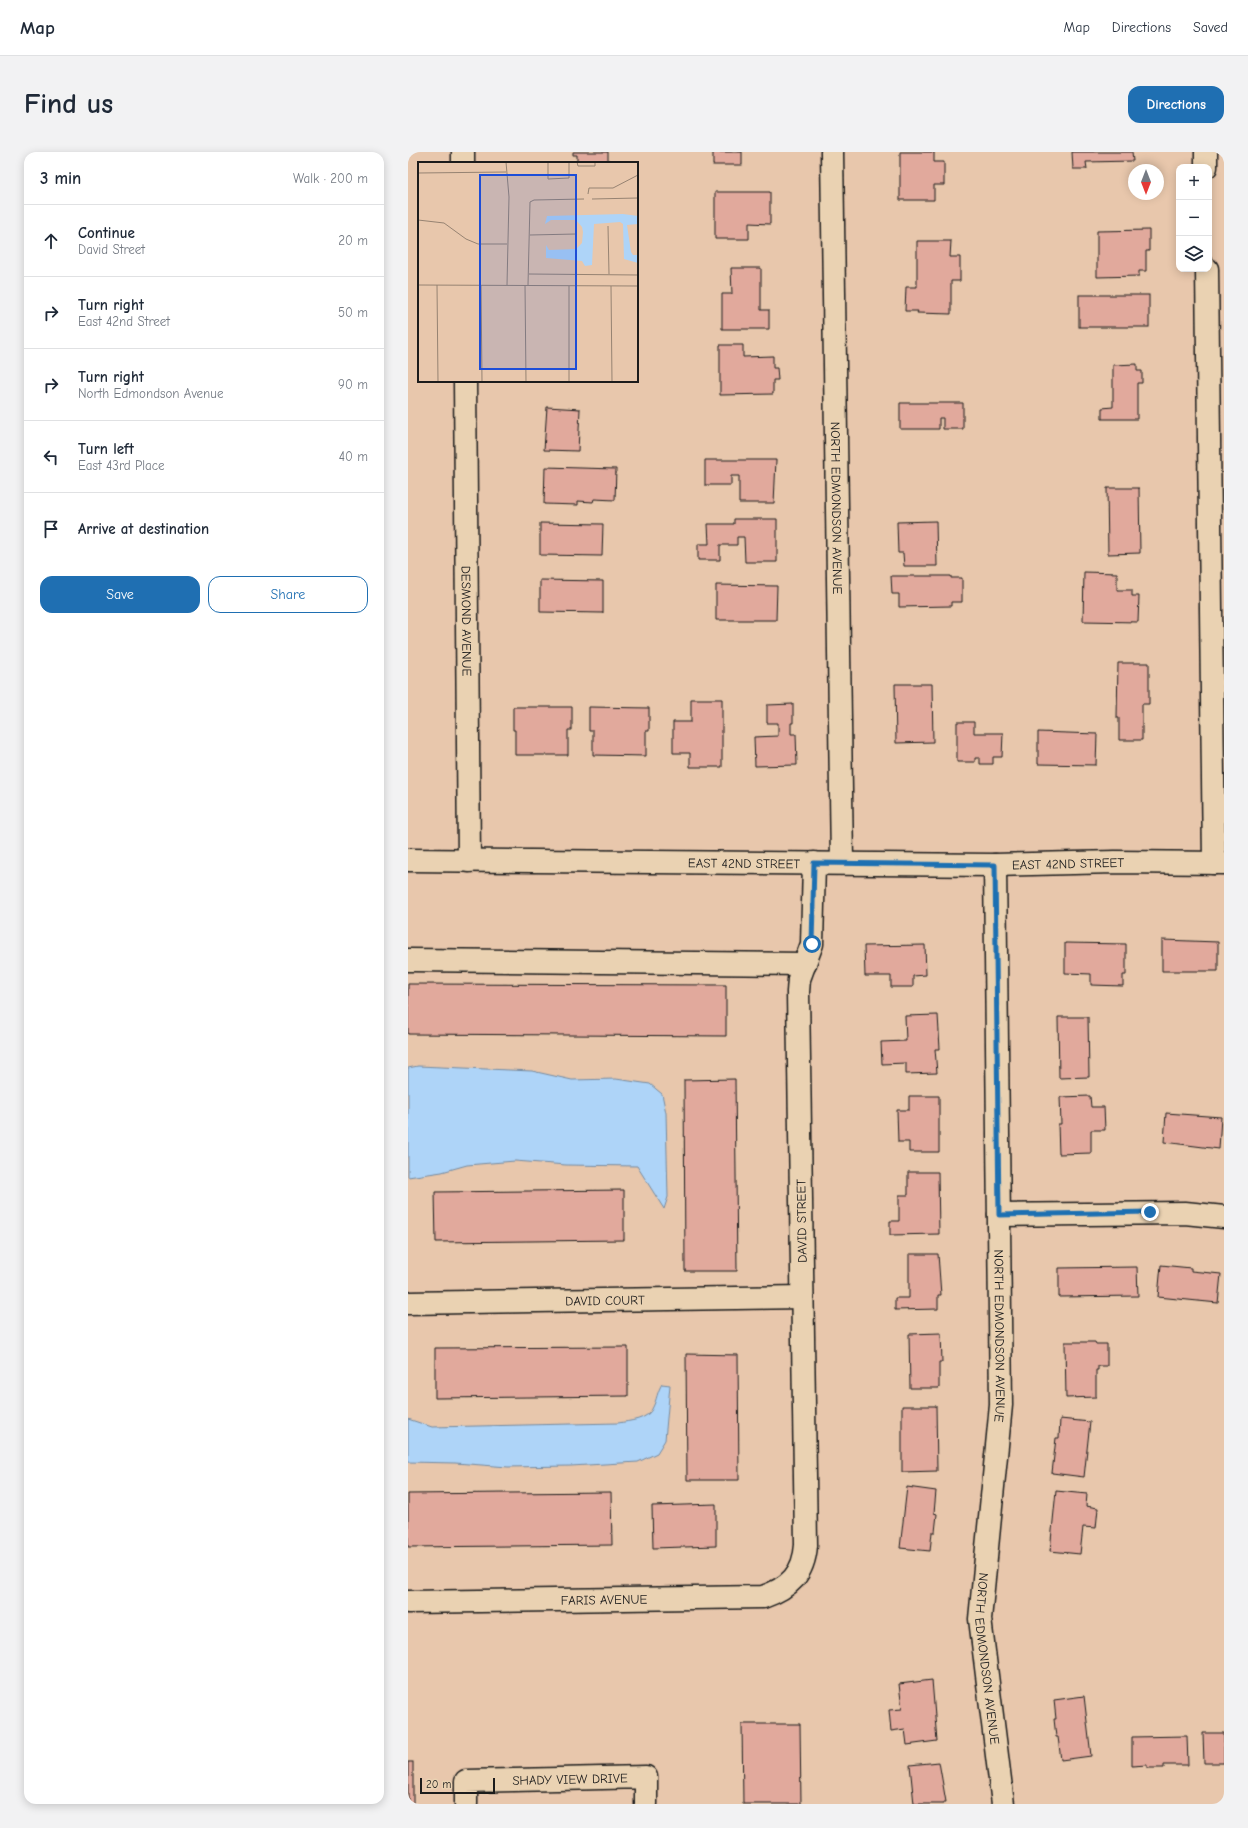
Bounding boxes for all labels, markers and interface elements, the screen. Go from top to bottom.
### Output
text: Map [20,17,55,39]
text: Map [1063,19,1090,36]
text: Directions [1112,19,1171,36]
text: Saved [1193,19,1228,36]
button: Directions [1128,86,1224,123]
text: Find us [24,88,113,120]
inset map [418,162,638,382]
north arrow [1128,164,1164,200]
map controls [1176,164,1212,272]
button: + [1176,164,1212,200]
text: 3 min [40,169,81,188]
text: Walk · 200 m [293,171,368,186]
button: − [1176,200,1212,236]
text: Continue [78,224,135,242]
icon: ahead [40,230,62,252]
text: 20 m [338,233,368,248]
button: layers [1176,236,1212,272]
text: David Street [78,242,145,257]
text: Turn right [78,296,144,314]
icon: right [40,302,62,324]
text: 50 m [338,305,368,320]
text: East 42nd Street [78,314,170,329]
text: Turn right [78,368,144,386]
icon: right [40,374,62,396]
text: 90 m [338,377,368,392]
text: North Edmondson Avenue [78,386,223,401]
street label: NORTH EDMONDSON AVENUE [828,421,845,595]
text: Turn left [78,440,134,458]
icon: left [40,446,62,468]
text: 40 m [339,449,368,464]
text: East 43rd Place [78,458,165,473]
icon: arrive [40,518,62,540]
text: Arrive at destination [78,520,209,538]
street label: DESMOND AVENUE [459,566,474,677]
button: Save [40,576,200,613]
button: Share [208,576,368,613]
street label: EAST 42ND STREET [688,855,800,871]
street label: EAST 42ND STREET [1012,855,1124,873]
route start [803,935,821,953]
street label: DAVID STREET [793,1179,810,1263]
route end [1141,1203,1159,1221]
street label: NORTH EDMONDSON AVENUE [991,1249,1008,1423]
street label: DAVID COURT [565,1292,645,1309]
street label: NORTH EDMONDSON AVENUE [972,1572,1003,1746]
street label: FARIS AVENUE [561,1592,648,1608]
street label: SHADY VIEW DRIVE [512,1770,628,1788]
scale bar [420,1776,495,1795]
text: 20 m [426,1778,451,1791]

